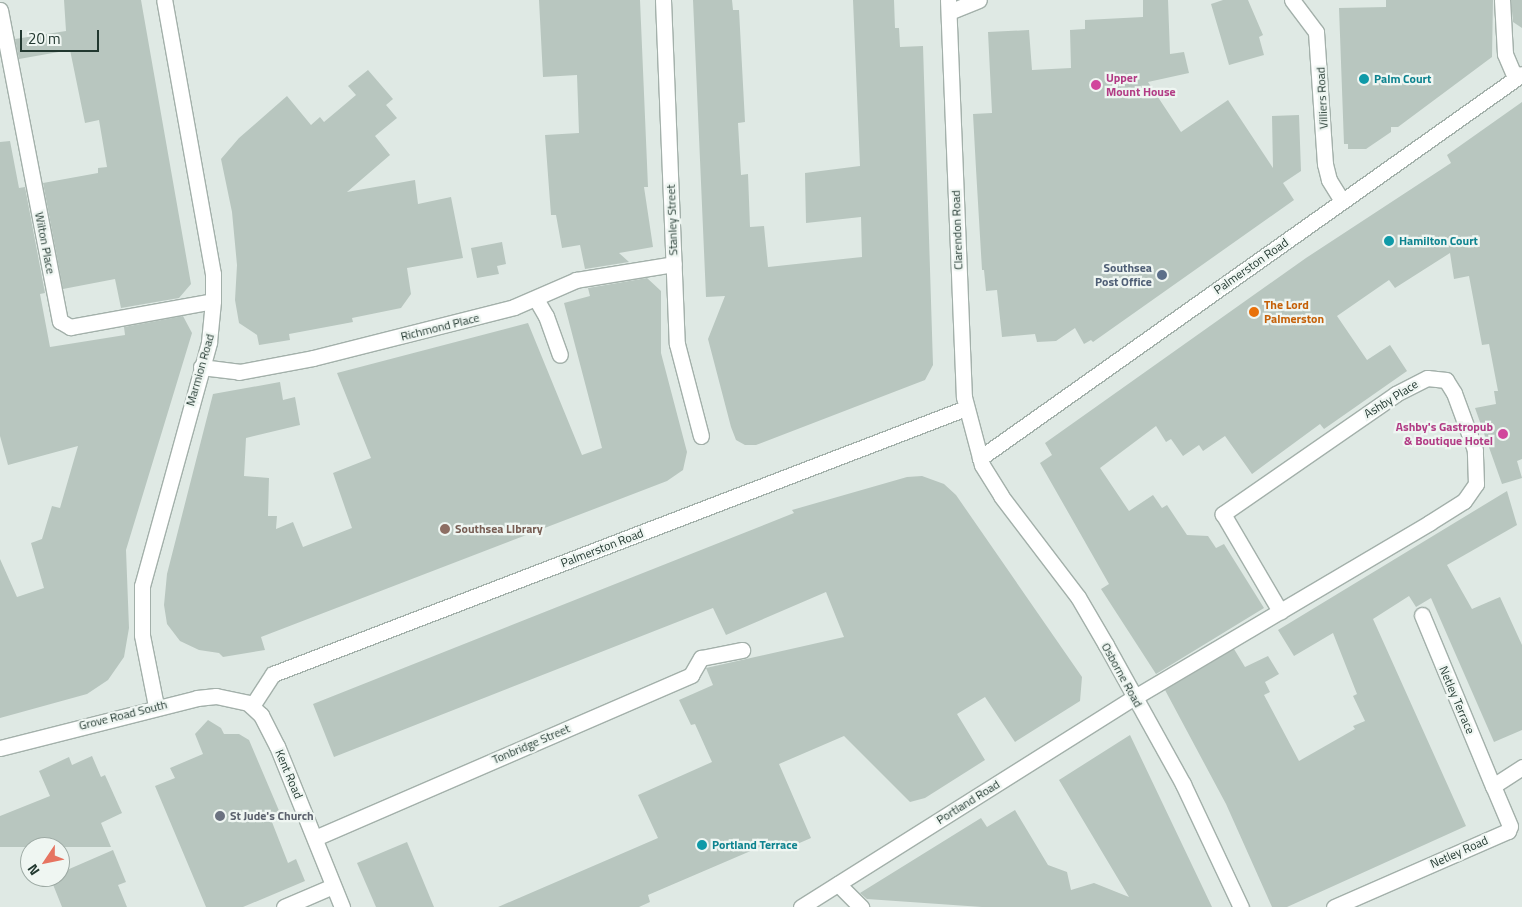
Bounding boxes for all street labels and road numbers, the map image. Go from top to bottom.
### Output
street label: Villiers Road [1313,67,1331,129]
street label: Stanley Street [664,184,680,256]
street label: Clarendon Road [948,190,966,270]
street label: Wilton Place [32,211,58,275]
street label: Palmerston Road [1211,235,1291,297]
street label: Richmond Place [399,310,481,344]
street label: Marmion Road [183,332,217,408]
street label: Ashby Place [1361,377,1421,421]
street label: Palmerston Road [559,526,645,570]
street label: Osborne Road [1098,640,1146,710]
street label: Netley Terrace [1436,664,1478,736]
street label: Grove Road South [77,697,169,733]
street label: Tonbridge Street [490,721,572,767]
street label: Kent Road [272,747,306,801]
street label: Portland Road [934,777,1002,827]
street label: Netley Road [1428,833,1490,871]

